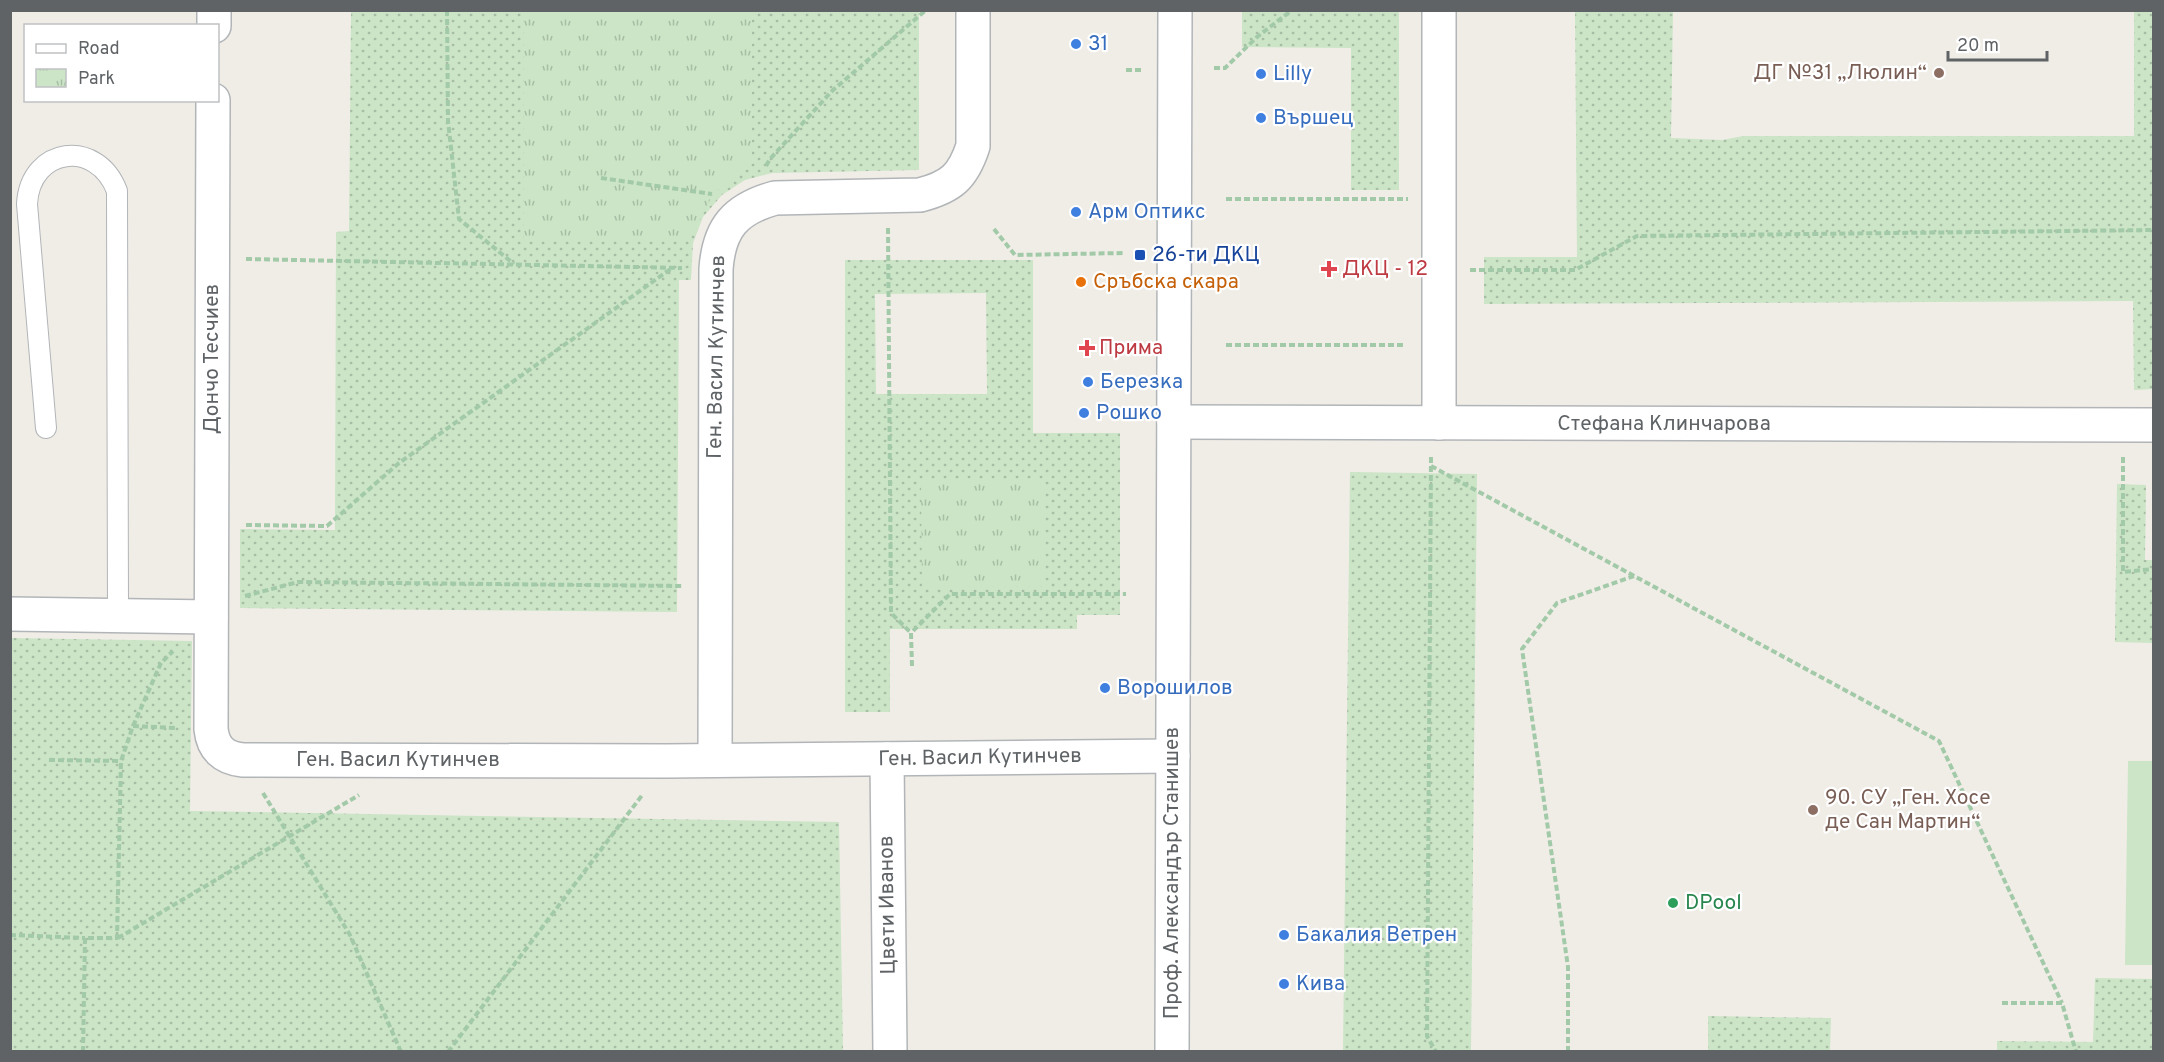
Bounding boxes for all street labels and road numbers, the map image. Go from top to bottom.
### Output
street label: Ген. Васил Кутинчев [702,255,732,459]
street label: Дончо Тесчиев [199,284,226,434]
street label: Стефана Клинчарова [1557,411,1771,438]
street label: Проф. Александър Станишев [1159,727,1186,1019]
street label: Ген. Васил Кутинчев [878,743,1082,773]
street label: Ген. Васил Кутинчев [296,747,500,774]
street label: Цвети Иванов [873,835,903,975]

